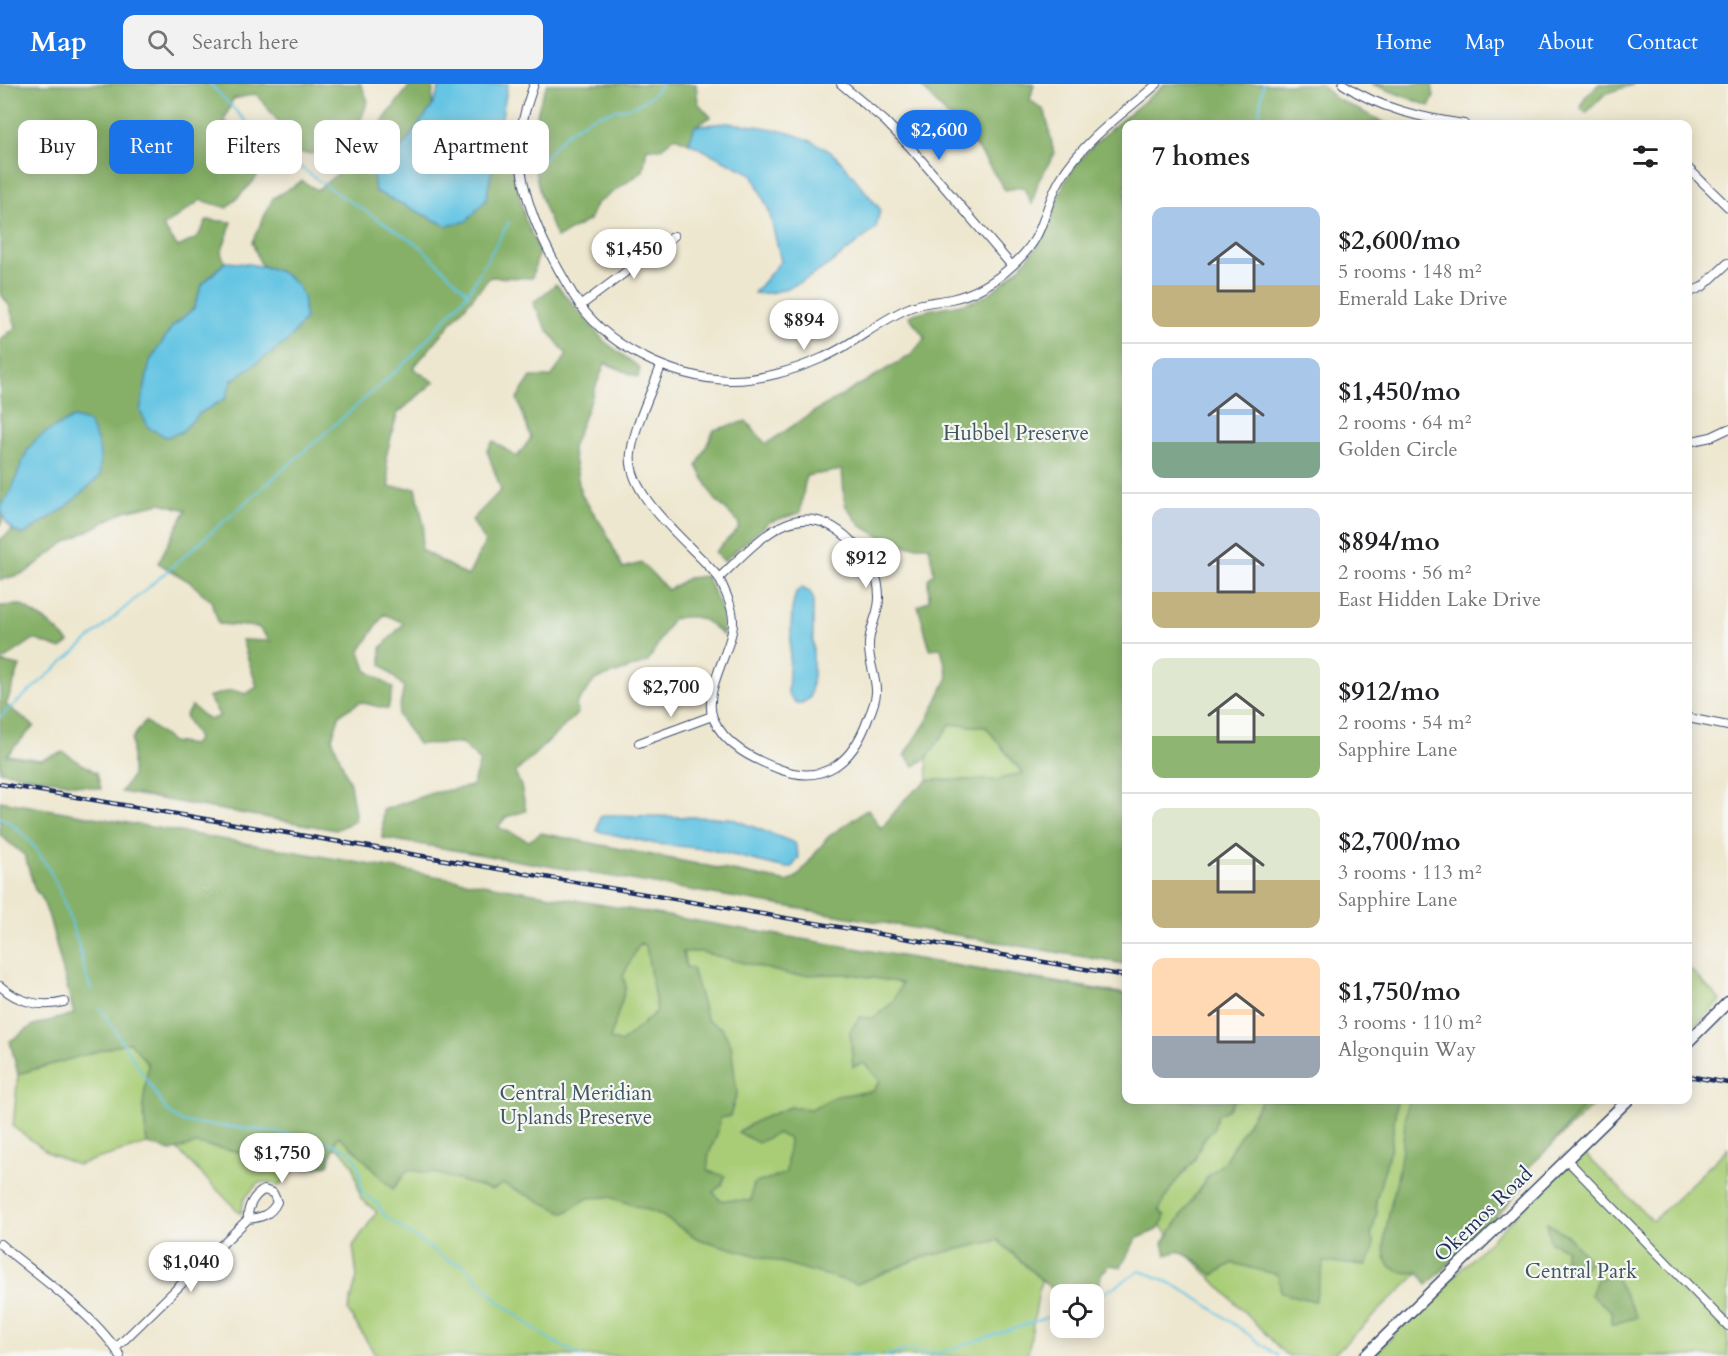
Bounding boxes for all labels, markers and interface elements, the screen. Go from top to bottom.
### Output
search box [123,15,543,69]
text: Map [30,23,87,61]
icon: search [144,26,177,59]
text: Search here [192,27,299,57]
text: Home [1376,28,1432,57]
text: Map [1465,28,1505,57]
text: About [1538,28,1594,57]
text: Contact [1627,28,1698,57]
pin: $2,600 [890,110,988,161]
text: $2,600 [910,116,968,143]
chip: Buy [18,120,97,174]
chip: Rent [109,120,194,174]
chip: Filters [206,120,302,174]
chip: New [314,120,400,174]
chip: Apartment [412,120,549,174]
text: 7 homes [1152,139,1250,174]
icon: filters [1629,140,1662,173]
text: $2,600/mo [1338,223,1461,258]
pin: $1,450 [585,229,683,280]
icon: home [1200,231,1272,303]
text: $1,450 [605,235,663,262]
text: 5 rooms · 148 m² [1338,258,1482,285]
text: Emerald Lake Drive [1338,285,1508,312]
pin: $894 [768,300,840,351]
text: $894 [784,306,824,333]
text: $1,450/mo [1338,374,1461,409]
icon: home [1200,382,1272,454]
text: 2 rooms · 64 m² [1338,409,1471,436]
park label: Hubbel Preserve [943,419,1089,448]
text: Golden Circle [1338,436,1458,463]
text: $894/mo [1338,524,1440,559]
icon: home [1200,532,1272,604]
pin: $912 [830,538,902,589]
text: $912 [846,544,886,571]
text: 2 rooms · 56 m² [1338,559,1471,586]
text: East Hidden Lake Drive [1338,586,1541,613]
pin: $2,700 [622,667,720,718]
text: $2,700 [642,673,700,700]
text: $912/mo [1338,674,1440,709]
icon: home [1200,682,1272,754]
text: 2 rooms · 54 m² [1338,709,1471,736]
text: Sapphire Lane [1338,736,1458,763]
text: $2,700/mo [1338,824,1461,859]
icon: home [1200,832,1272,904]
text: 3 rooms · 113 m² [1338,859,1482,886]
text: Sapphire Lane [1338,886,1458,913]
text: $1,750/mo [1338,974,1461,1009]
icon: home [1200,982,1272,1054]
text: 3 rooms · 110 m² [1338,1009,1482,1036]
text: Algonquin Way [1338,1036,1476,1063]
park label: Central Meridian Uplands Preserve [500,1079,652,1132]
pin: $1,750 [233,1133,331,1184]
text: $1,750 [253,1139,311,1166]
street label: Okemos Road [1428,1160,1539,1269]
pin: $1,040 [142,1242,240,1293]
text: $1,040 [162,1248,220,1275]
park label: Central Park [1525,1257,1638,1286]
map controls [1050,1284,1104,1338]
button: locate [1050,1284,1104,1338]

